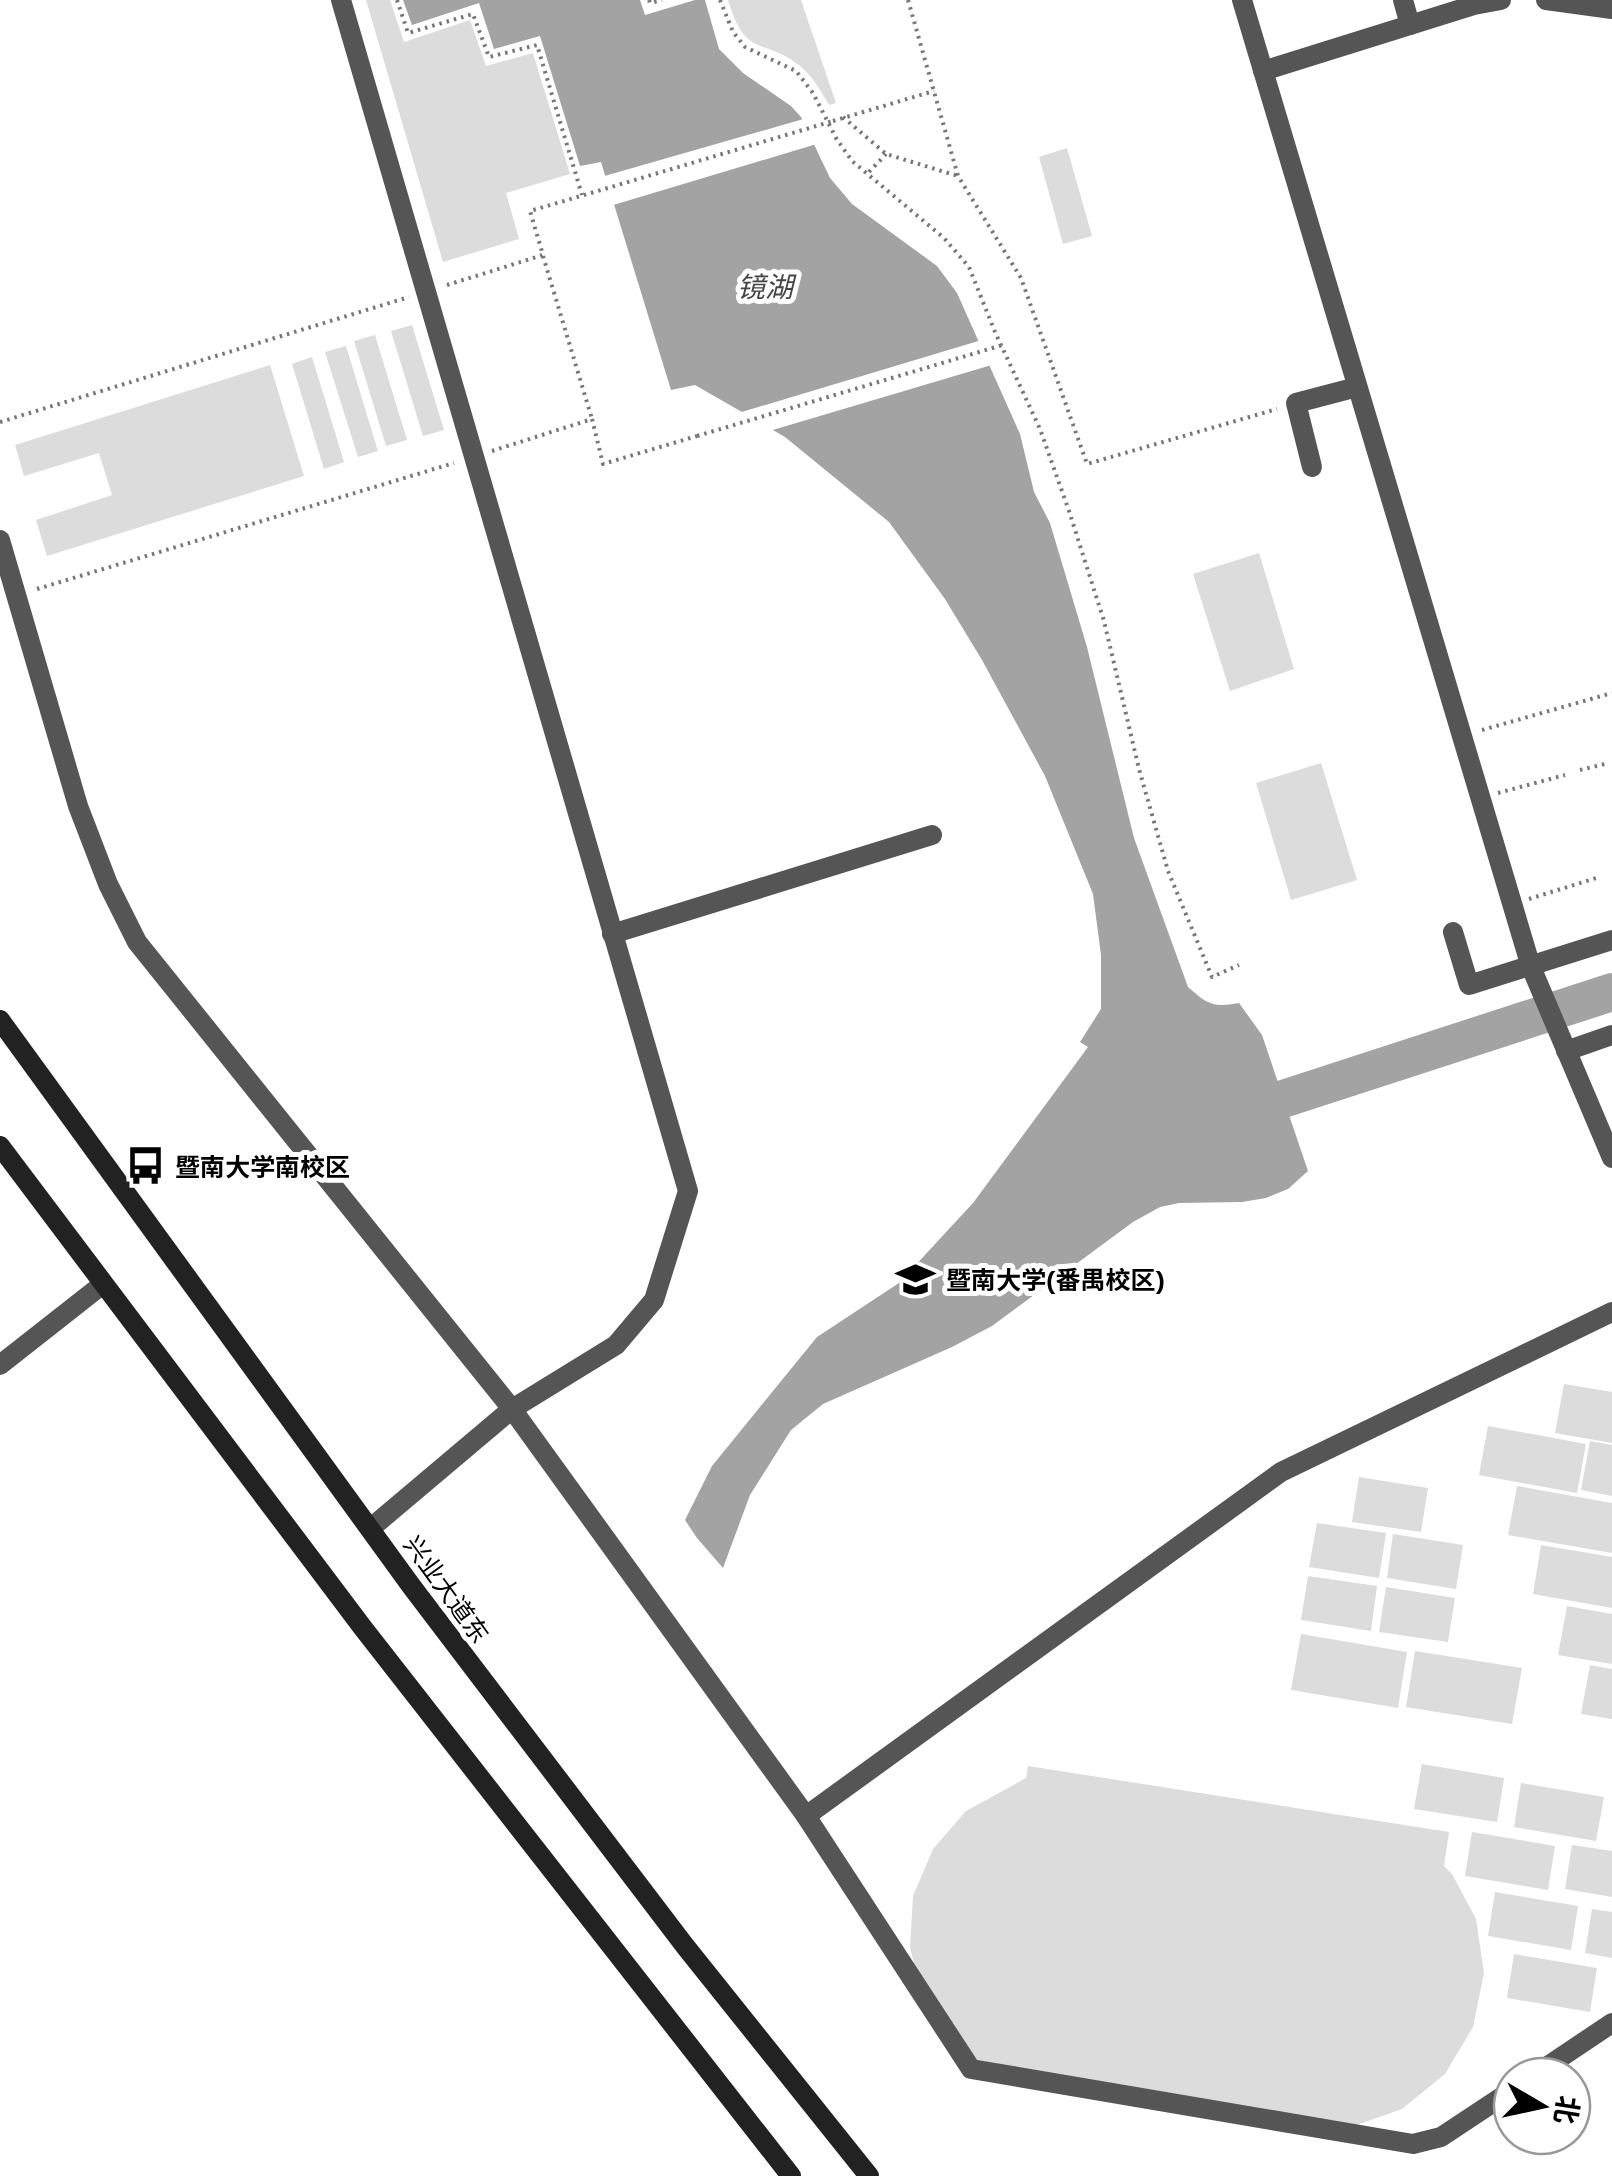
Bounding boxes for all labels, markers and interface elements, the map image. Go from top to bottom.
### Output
water label: 镜湖 [737,270,797,303]
bus stop icon: 暨南大学南校区 [124,1145,166,1187]
place label: 暨南大学南校区 [175,1151,350,1182]
school or university icon: 暨南大学(番禺校区) [895,1258,937,1300]
place label: 暨南大学(番禺校区) [946,1264,1165,1295]
street label: 兴业大道东 [398,1529,496,1649]
north arrow [1492,2056,1592,2156]
text: 北 [1549,2094,1586,2126]

